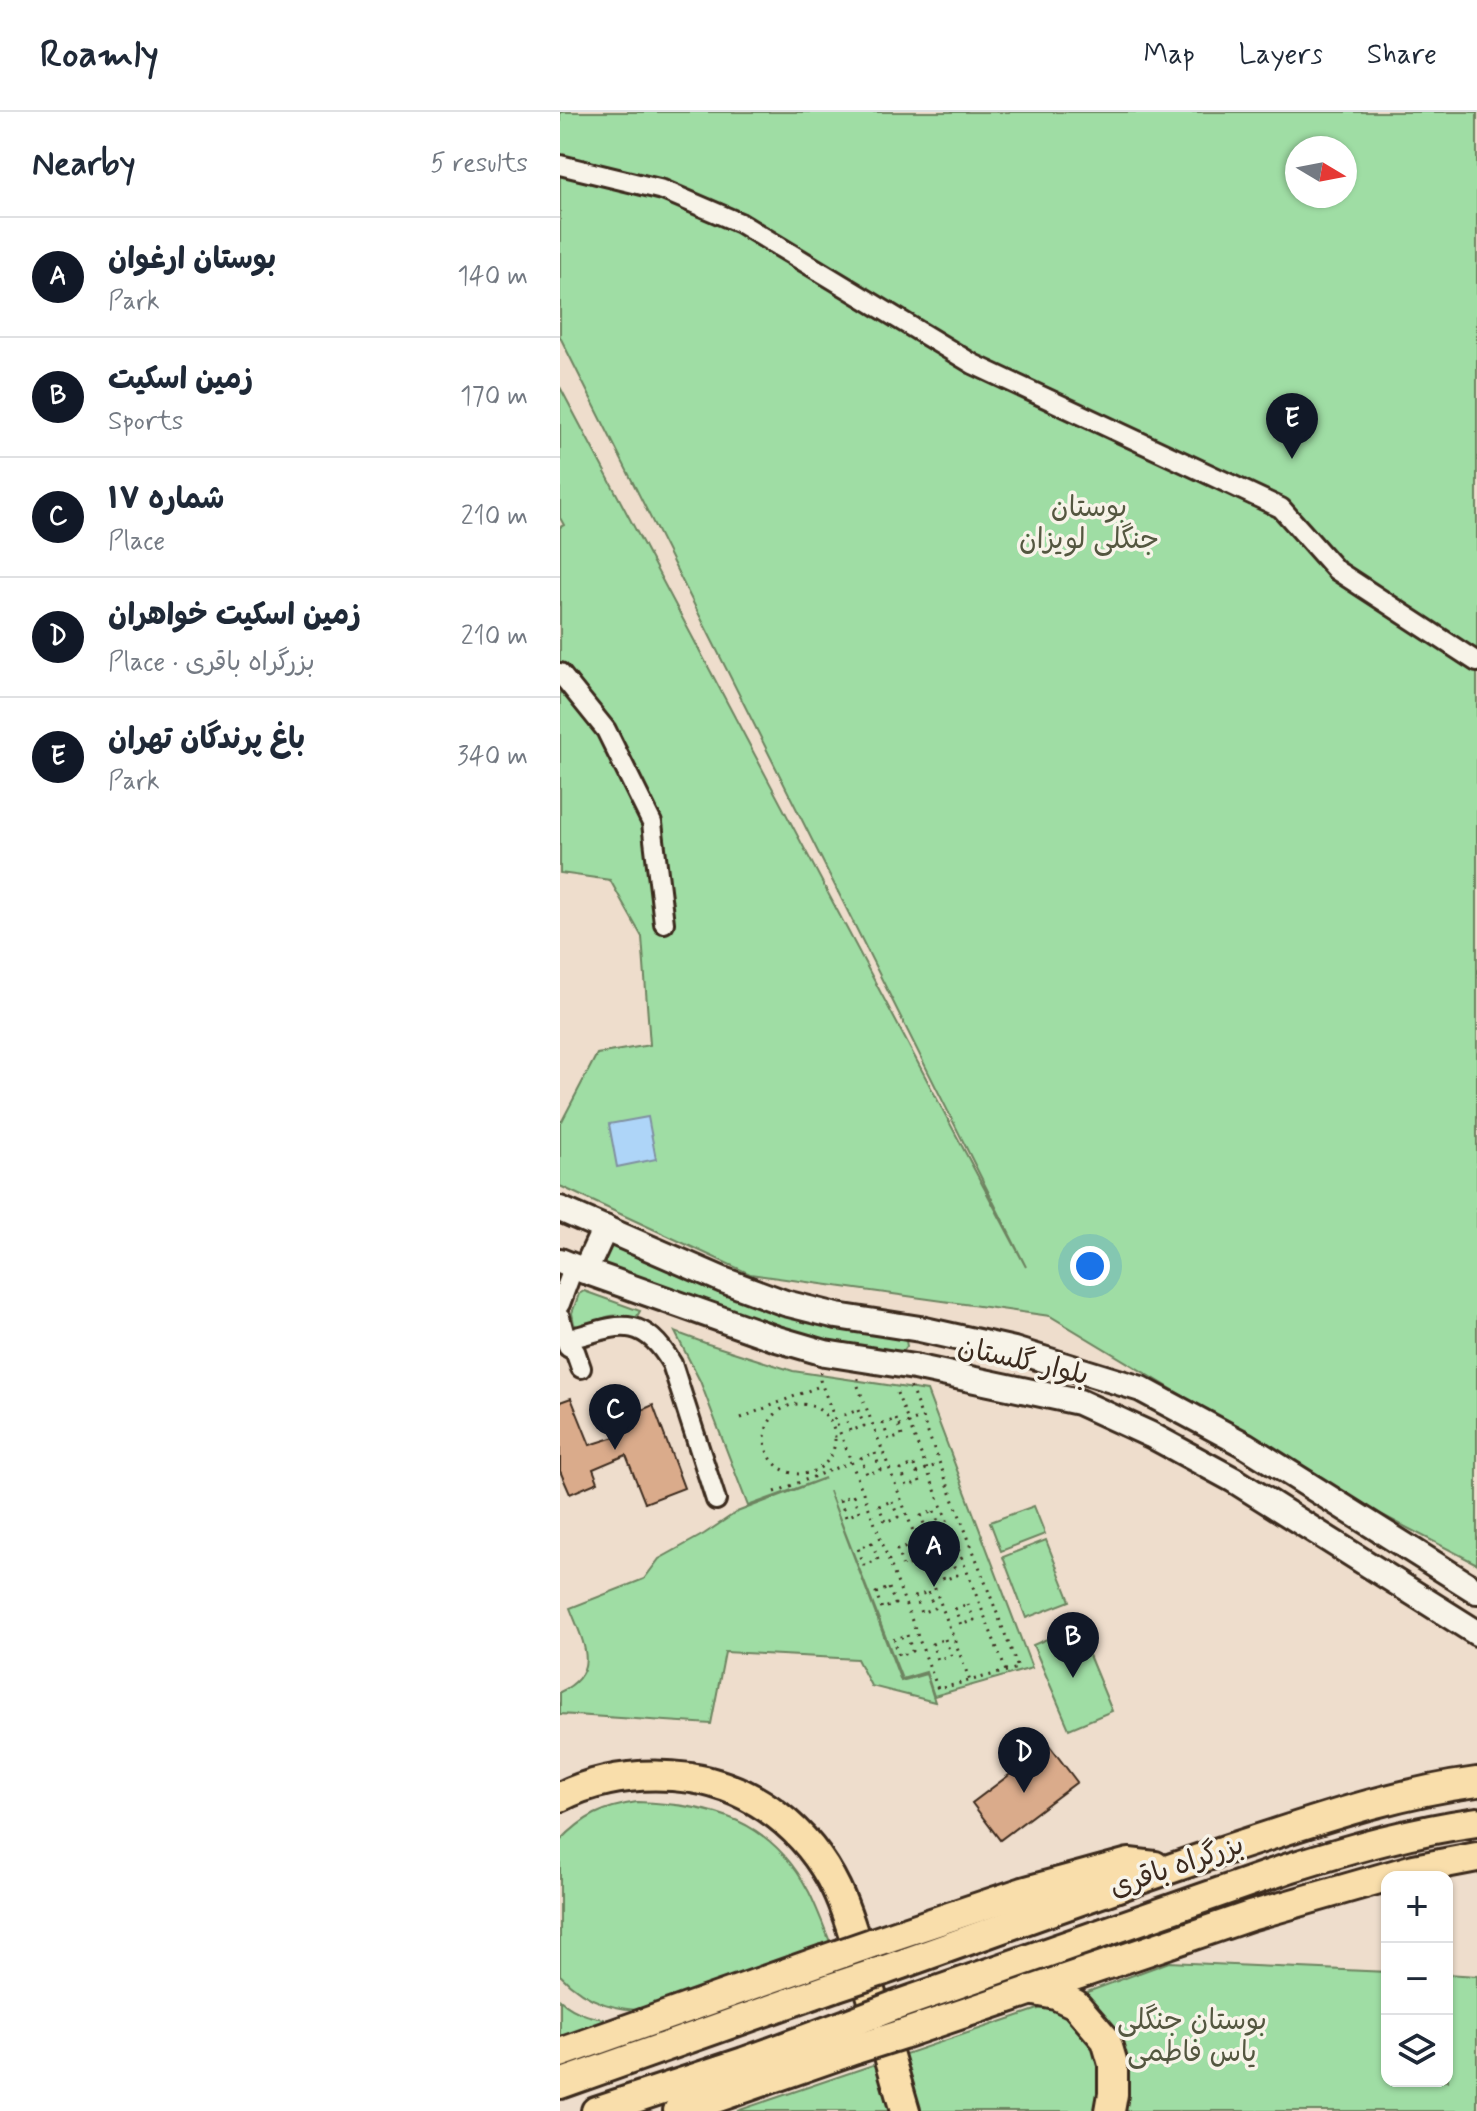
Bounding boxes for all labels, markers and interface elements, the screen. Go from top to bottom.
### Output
text: Roamly [40,31,159,80]
text: Map [1144,37,1195,74]
text: Layers [1239,37,1323,74]
text: Share [1367,37,1437,74]
north arrow [1285,136,1357,208]
text: Nearby [32,142,136,187]
text: 5 results [430,147,528,181]
text: بوستان ارغوان [108,240,276,279]
text: A [49,260,67,294]
text: 140 m [457,260,528,294]
text: Park [108,285,160,319]
text: زمین اسکیت [108,360,253,399]
text: B [50,380,66,414]
text: 170 m [460,380,528,414]
pin: E [1266,393,1318,459]
text: Sports [108,405,183,439]
text: شماره ۱۷ [108,480,225,519]
park label: بوستان جنگلی لویزان [1019,490,1159,559]
text: C [49,500,67,534]
text: 210 m [461,500,528,534]
text: Place [108,525,165,559]
text: زمین اسکیت خواهران [108,596,361,635]
text: D [49,620,67,654]
text: 210 m [461,620,528,654]
text: Place · بزرگراه باقری [108,646,315,680]
text: باغ پرندگان تهران [108,720,305,759]
text: E [50,740,66,774]
text: 340 m [457,740,528,774]
text: Park [108,765,160,799]
your location [1070,1246,1110,1286]
street label: بلوار گلستان [954,1329,1092,1395]
pin: C [589,1384,641,1450]
pin: A [908,1521,960,1587]
pin: B [1047,1612,1099,1678]
pin: D [998,1727,1050,1793]
street label: بزرگراه باقری [1105,1827,1249,1907]
map controls [1381,1871,1453,2087]
button: + [1381,1871,1453,1943]
button: − [1381,1943,1453,2015]
park label: بوستان جنگلی یاس فاطمی [1117,2003,1267,2072]
button: layers [1381,2015,1453,2087]

